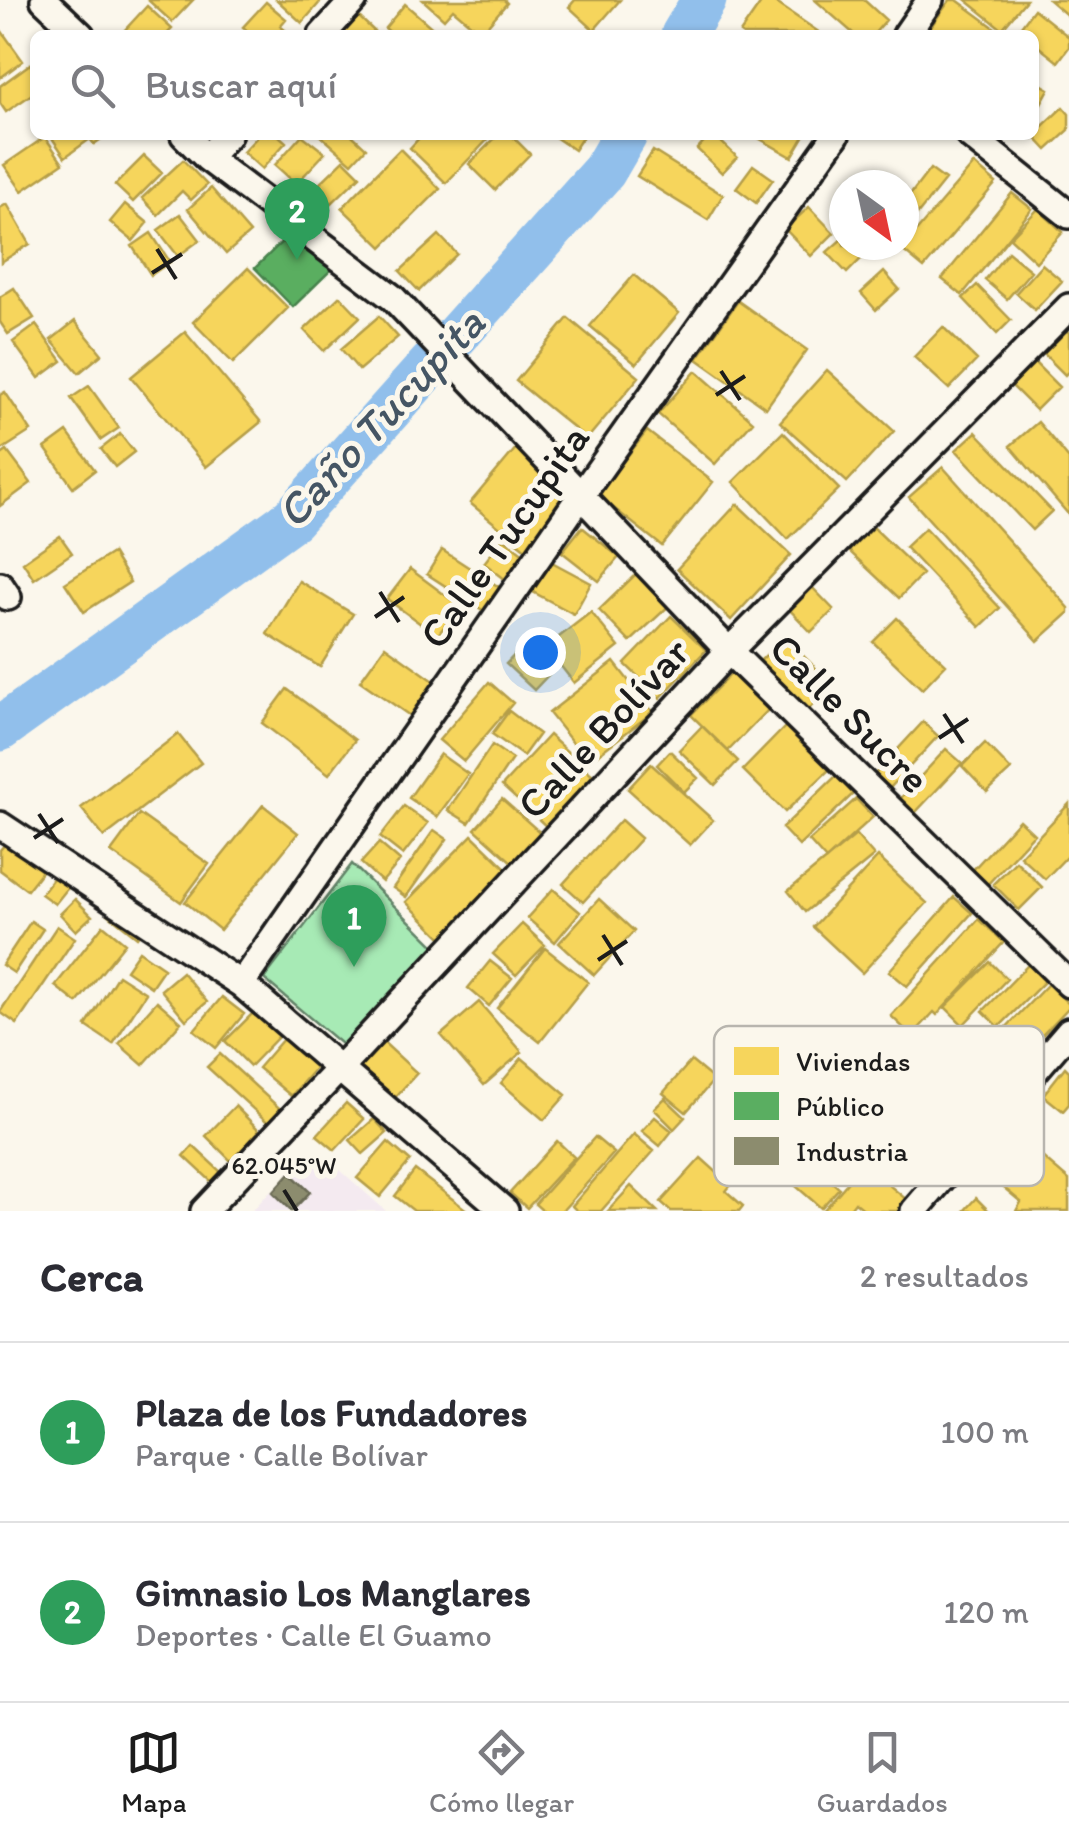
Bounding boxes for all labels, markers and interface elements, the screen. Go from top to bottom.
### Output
search box [30,30,1039,140]
icon: search [65,58,120,113]
text: Buscar aquí [145,62,337,108]
north arrow [829,170,919,260]
pin: 2 [264,178,330,260]
water label: Caño Tucupita [264,295,496,538]
street label: Calle Tucupita [408,414,600,658]
street label: Calle Sucre [759,622,941,804]
street label: Calle Bolívar [506,627,700,829]
your location [515,627,566,678]
pin: 1 [322,884,386,967]
legend [714,1026,1044,1186]
text: Viviendas [796,1044,911,1078]
text: Público [796,1089,884,1123]
text: Industria [796,1134,909,1168]
text: 62.045°W [232,1150,336,1180]
text: Cerca [40,1251,144,1302]
text: 2 resultados [860,1257,1029,1295]
text: Plaza de los Fundadores [135,1390,527,1436]
text: 1 [65,1413,80,1451]
text: 100 m [941,1413,1029,1451]
text: Parque · Calle Bolívar [135,1436,428,1474]
text: Gimnasio Los Manglares [135,1570,531,1616]
text: 2 [64,1593,81,1631]
text: 120 m [943,1593,1029,1631]
text: Deportes · Calle El Guamo [135,1616,492,1654]
tab: Mapa [121,1725,186,1819]
tab: Cómo llegar [429,1725,574,1819]
tab: Guardados [816,1725,948,1819]

